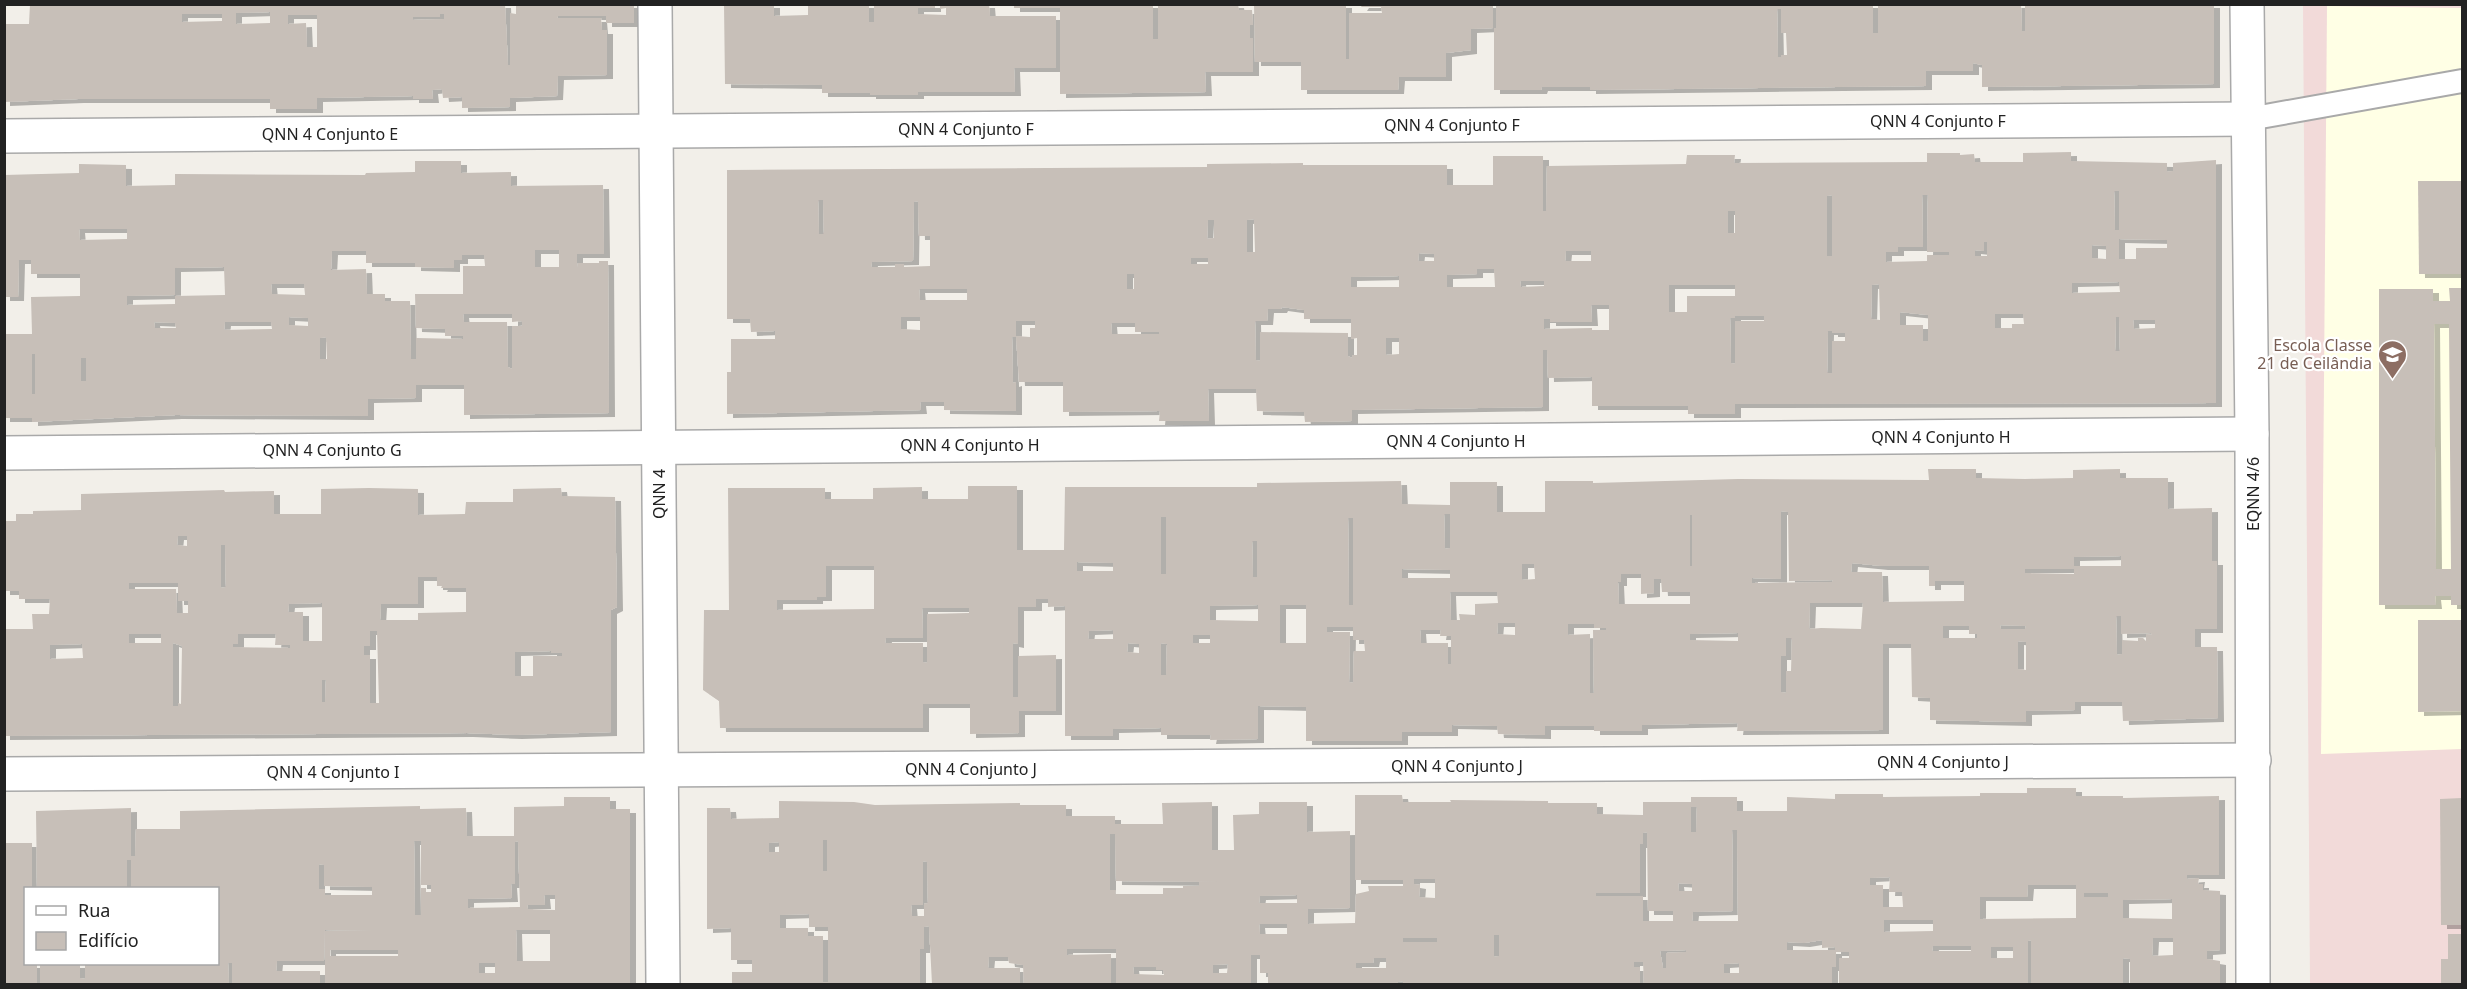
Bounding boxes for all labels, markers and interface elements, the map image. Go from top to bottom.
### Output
street label: QNN 4 Conjunto F [1870,110,2006,132]
street label: QNN 4 Conjunto F [1384,114,1520,136]
street label: QNN 4 Conjunto F [898,118,1034,140]
street label: QNN 4 Conjunto E [262,123,398,145]
place label: Escola Classe 21 de Ceilândia [2257,334,2372,374]
school or university icon: Escola Classe 21 de Ceilândia [2377,338,2409,380]
street label: QNN 4 Conjunto H [1871,426,2011,448]
street label: QNN 4 Conjunto H [1386,430,1526,452]
street label: QNN 4 Conjunto H [900,434,1040,456]
street label: QNN 4 Conjunto G [262,439,402,461]
street label: EQNN 4/6 [2242,457,2264,531]
street label: QNN 4 [648,469,670,519]
street label: QNN 4 Conjunto J [1877,751,2009,773]
street label: QNN 4 Conjunto J [1391,755,1523,777]
street label: QNN 4 Conjunto J [905,758,1037,780]
street label: QNN 4 Conjunto I [267,761,399,783]
legend [24,887,219,965]
text: Rua [78,898,110,922]
text: Edifício [78,928,139,952]

